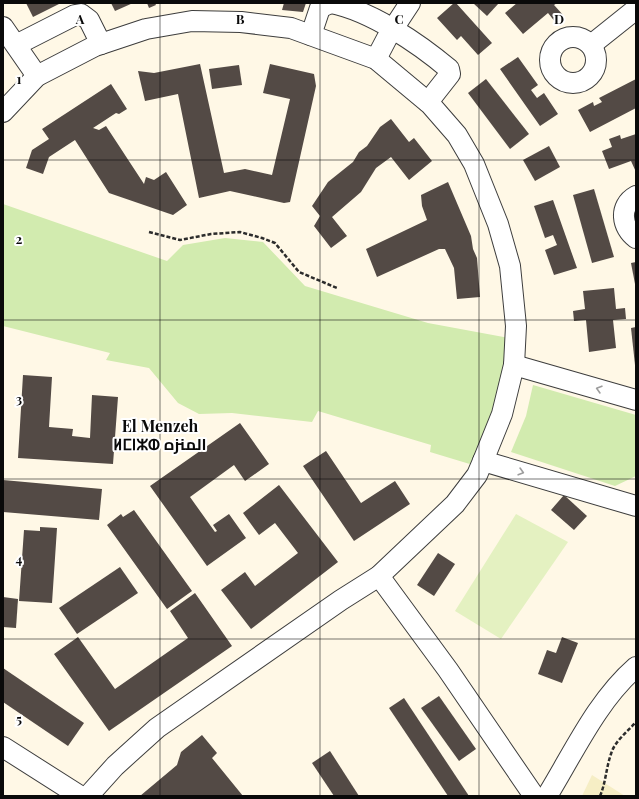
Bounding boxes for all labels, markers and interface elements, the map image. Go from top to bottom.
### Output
text: A [75,10,85,27]
text: B [236,10,245,27]
text: C [394,10,404,27]
text: D [554,10,564,27]
text: 1 [17,70,22,87]
text: 2 [16,230,23,247]
one-way arrow [595,385,602,394]
text: 3 [16,390,22,407]
district label: El Menzeh ⵍⵎⵏⵣⵀ المنزه [113,415,207,454]
one-way arrow [517,467,524,476]
text: 4 [16,550,23,567]
text: 5 [16,710,22,727]

